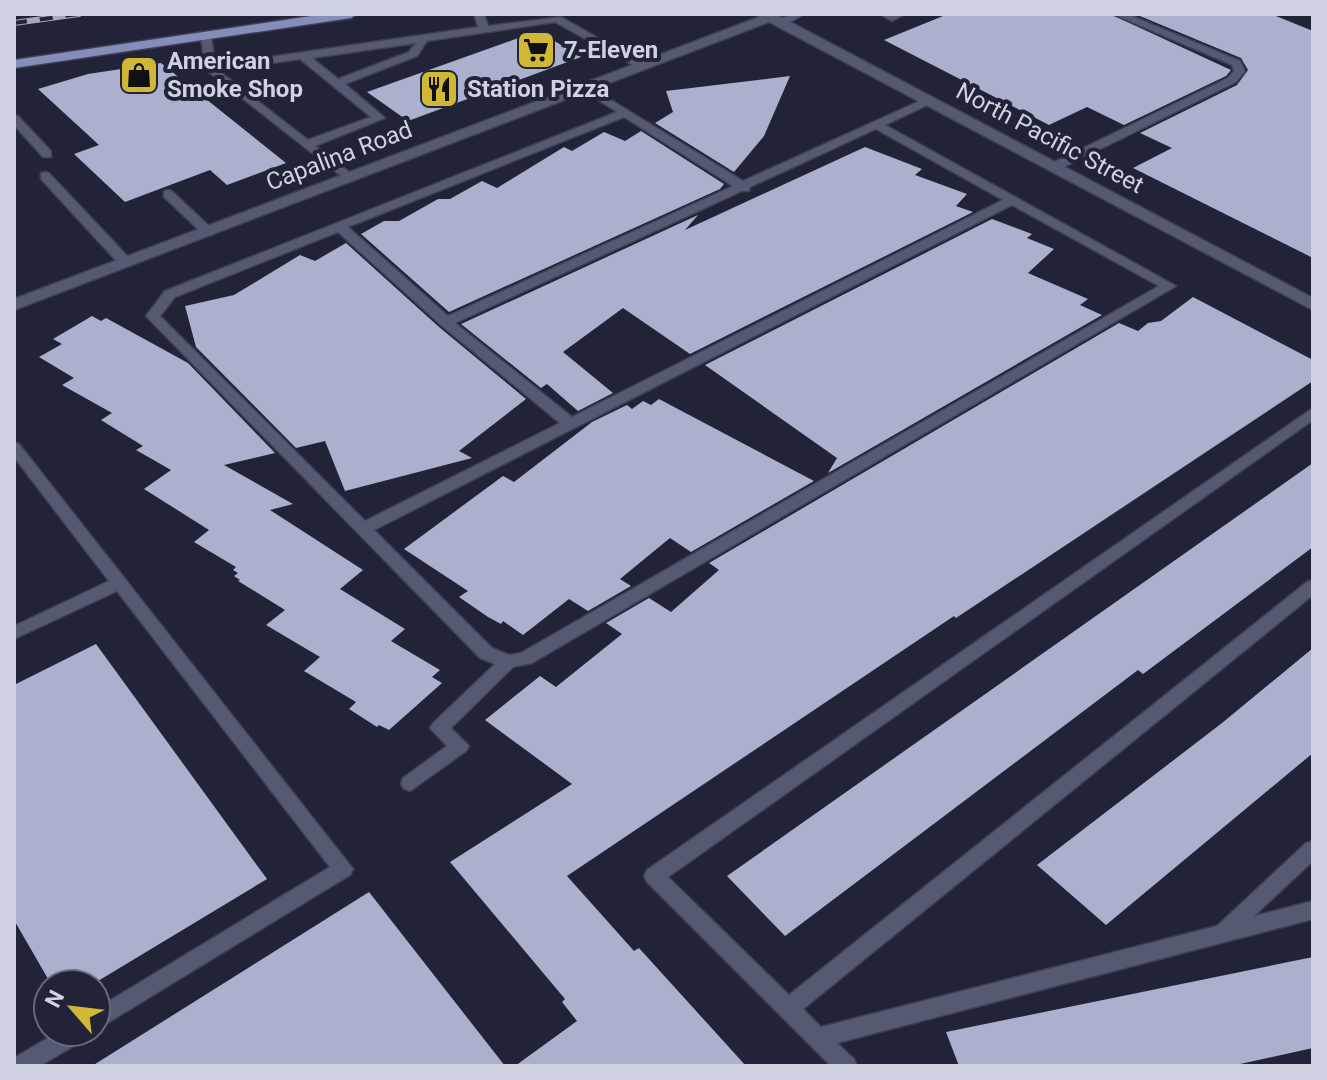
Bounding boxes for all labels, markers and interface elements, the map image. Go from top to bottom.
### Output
supermarket icon: 7-Eleven [515,29,557,71]
place label: 7-Eleven [564,36,658,64]
place label: American Smoke Shop [167,47,303,103]
shop icon: American Smoke Shop [118,54,160,96]
restaurant icon: Station Pizza [418,68,460,110]
place label: Station Pizza [467,75,609,103]
street label: North Pacific Street [952,77,1149,199]
street label: Capalina Road [262,115,416,197]
north arrow [32,968,112,1048]
text: N [40,986,69,1012]

